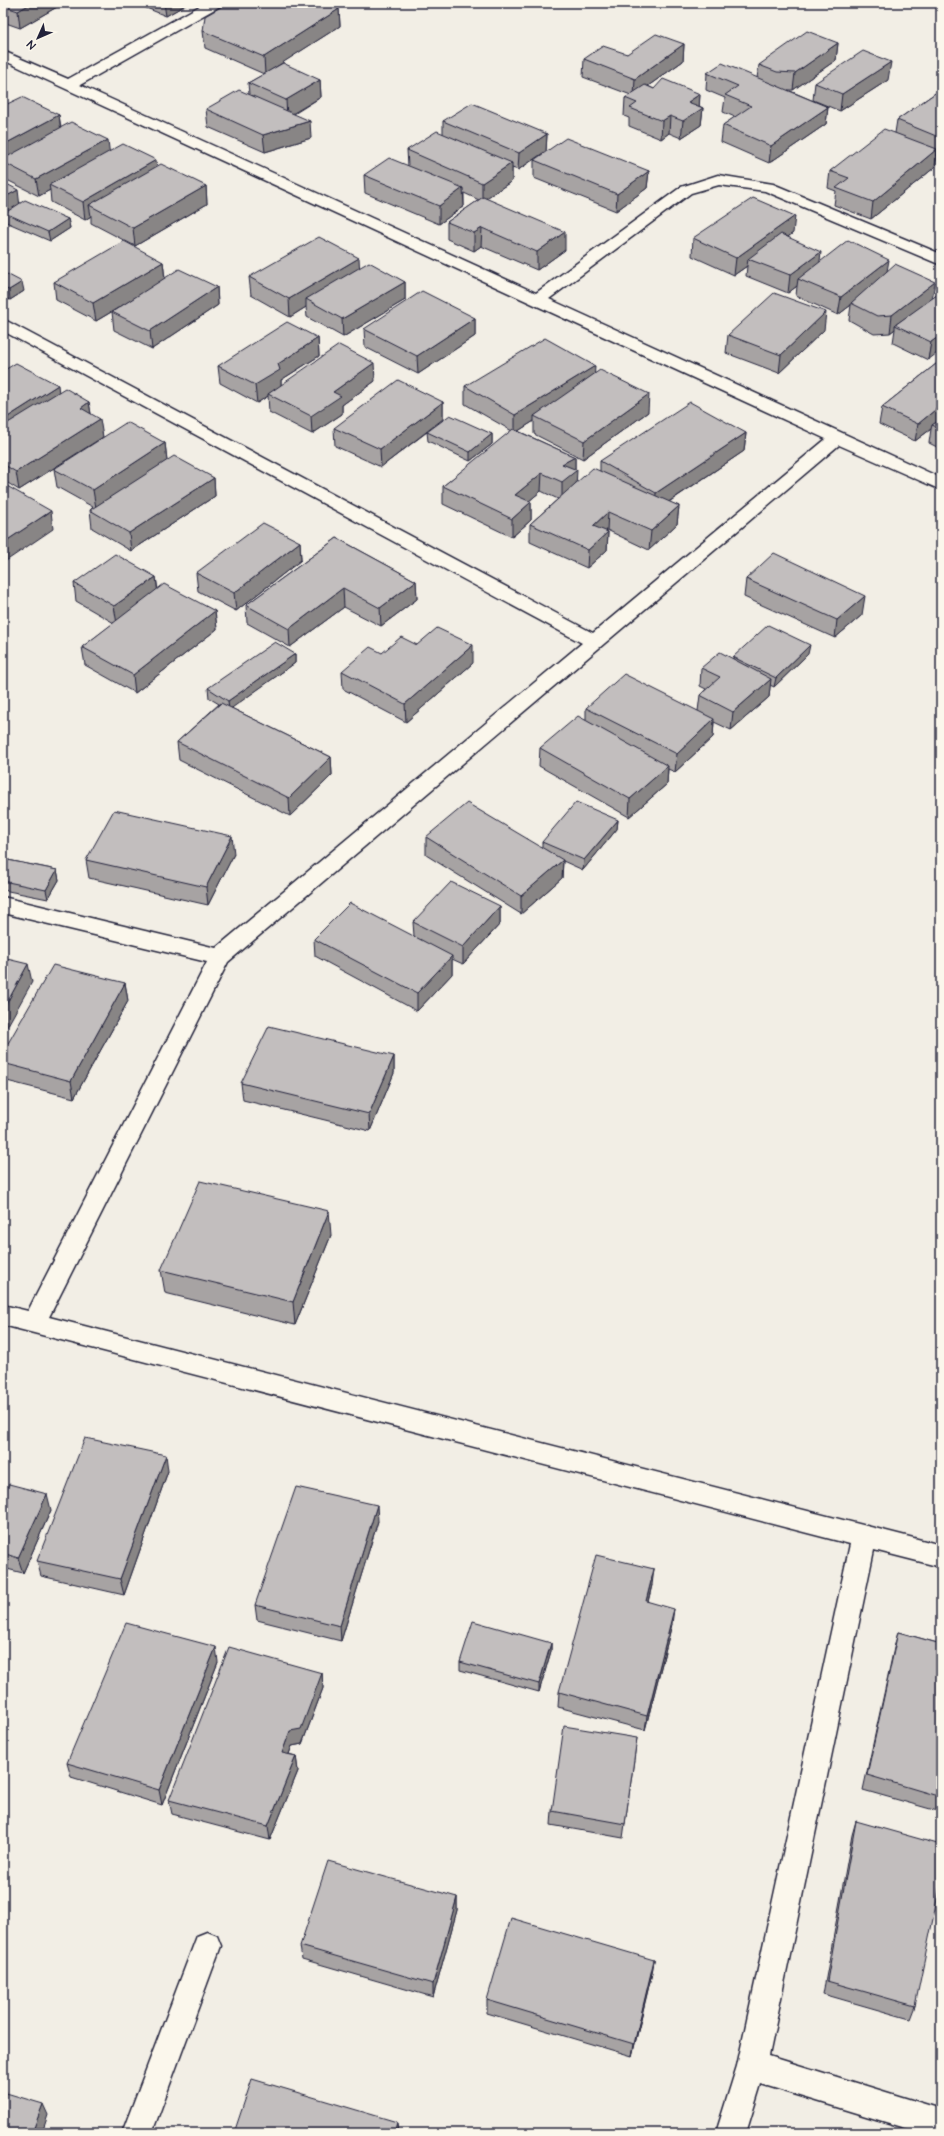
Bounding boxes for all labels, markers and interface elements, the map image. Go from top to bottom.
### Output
north arrow [18,18,58,58]
text: N [23,37,39,52]

